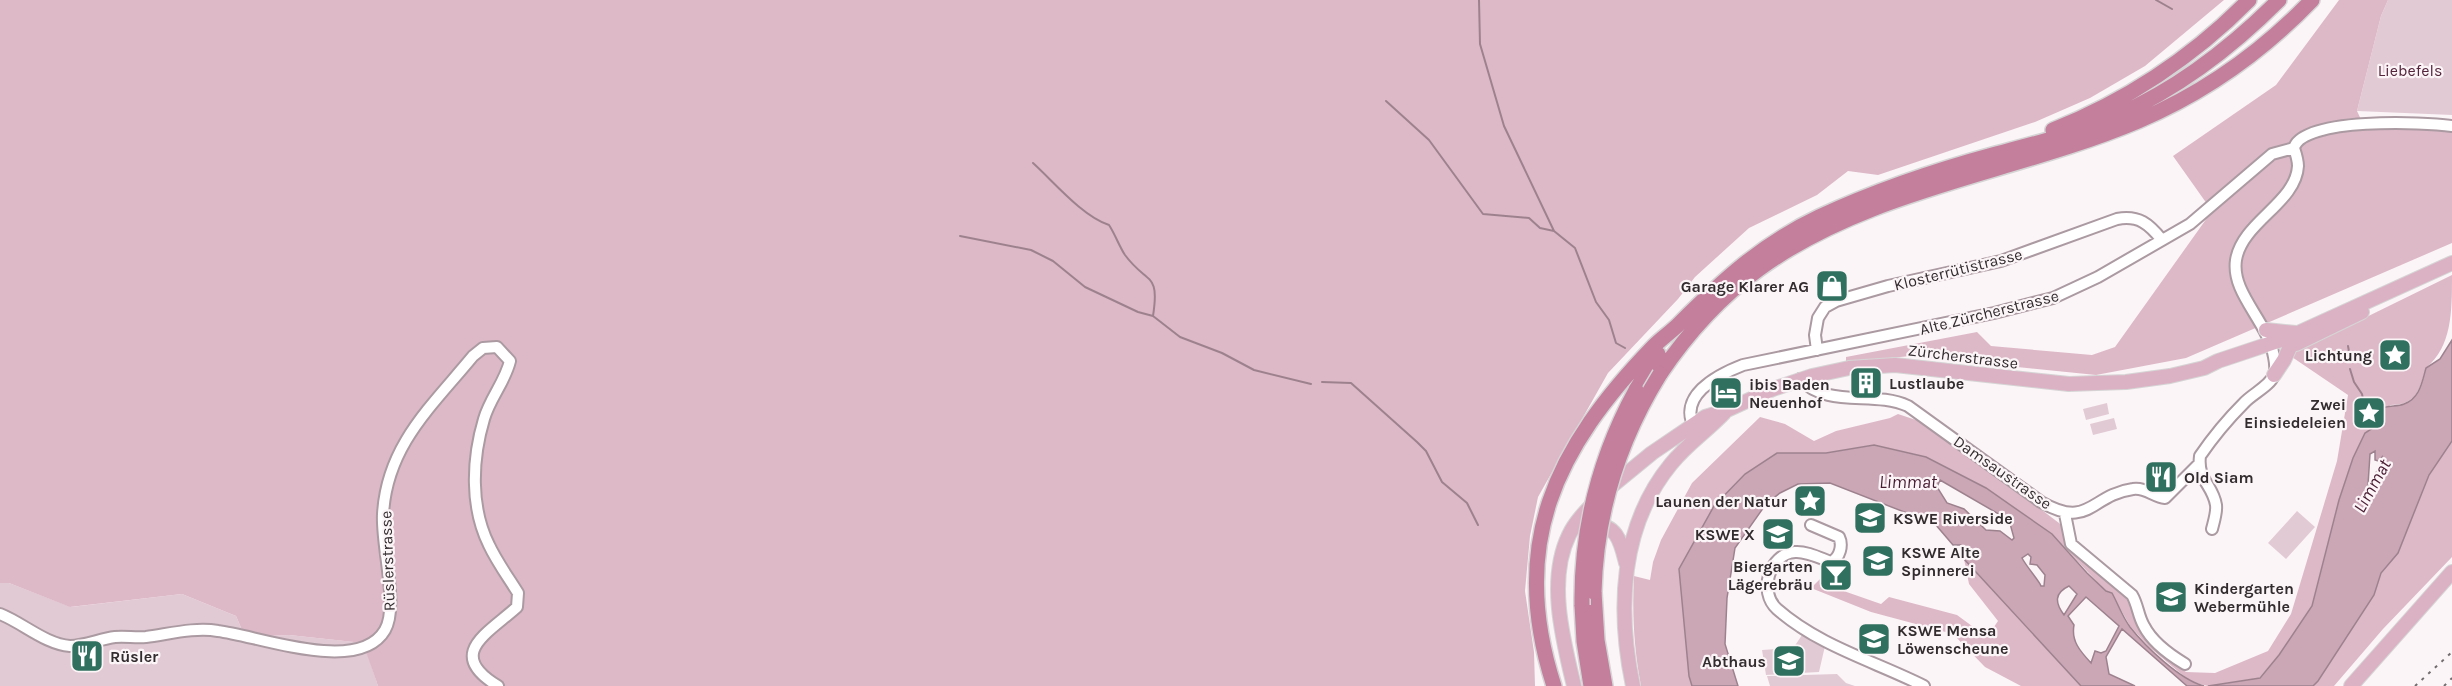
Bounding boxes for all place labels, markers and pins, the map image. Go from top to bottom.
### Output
shop icon: Garage Klarer AG [1814,268,1850,304]
place label: Garage Klarer AG [1681,277,1809,296]
place icon: Lichtung [2377,337,2413,373]
place label: Lichtung [2305,346,2372,365]
building icon: Lustlaube [1848,365,1884,401]
place label: Lustlaube [1889,374,1964,393]
hotel icon: ibis Baden Neuenhof [1708,375,1744,411]
place label: ibis Baden Neuenhof [1749,375,1830,412]
place label: Zwei Einsiedeleien [2244,395,2346,432]
place icon: Zwei Einsiedeleien [2351,395,2387,431]
restaurant icon: Old Siam [2143,459,2179,495]
place label: Old Siam [2184,468,2254,487]
place icon: Launen der Natur [1792,483,1828,519]
place label: Launen der Natur [1655,492,1788,511]
school or university icon: KSWE Riverside [1852,500,1888,536]
place label: KSWE Riverside [1893,509,2013,528]
school or university icon: KSWE X [1760,516,1796,552]
place label: KSWE X [1695,525,1755,544]
school or university icon: KSWE Alte Spinnerei [1860,543,1896,579]
place label: KSWE Alte Spinnerei [1901,543,1980,580]
place label: Biergarten Lägerebräu [1728,557,1813,594]
bar icon: Biergarten Lägerebräu [1818,557,1854,593]
school or university icon: Kindergarten Webermühle [2153,579,2189,615]
place label: Kindergarten Webermühle [2194,579,2294,616]
school or university icon: KSWE Mensa Löwenscheune [1856,621,1892,657]
place label: KSWE Mensa Löwenscheune [1897,621,2008,658]
restaurant icon: Rüsler [69,638,105,674]
school or university icon: Abthaus [1771,643,1807,679]
place label: Rüsler [110,647,159,666]
place label: Abthaus [1702,652,1766,671]

